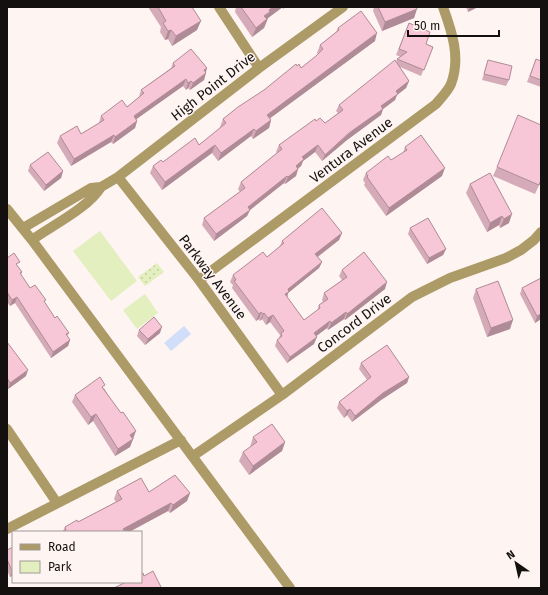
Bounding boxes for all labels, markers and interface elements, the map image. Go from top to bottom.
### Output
scale bar [408,12,499,38]
text: 50 m [414,19,440,33]
street label: High Point Drive [168,48,259,125]
street label: Ventura Avenue [307,114,396,187]
street label: Parkway Avenue [175,231,250,323]
street label: Concord Drive [314,290,395,357]
legend [12,531,142,583]
text: Road [48,540,76,554]
north arrow [496,543,536,583]
text: N [504,548,517,563]
text: Park [48,560,72,574]

